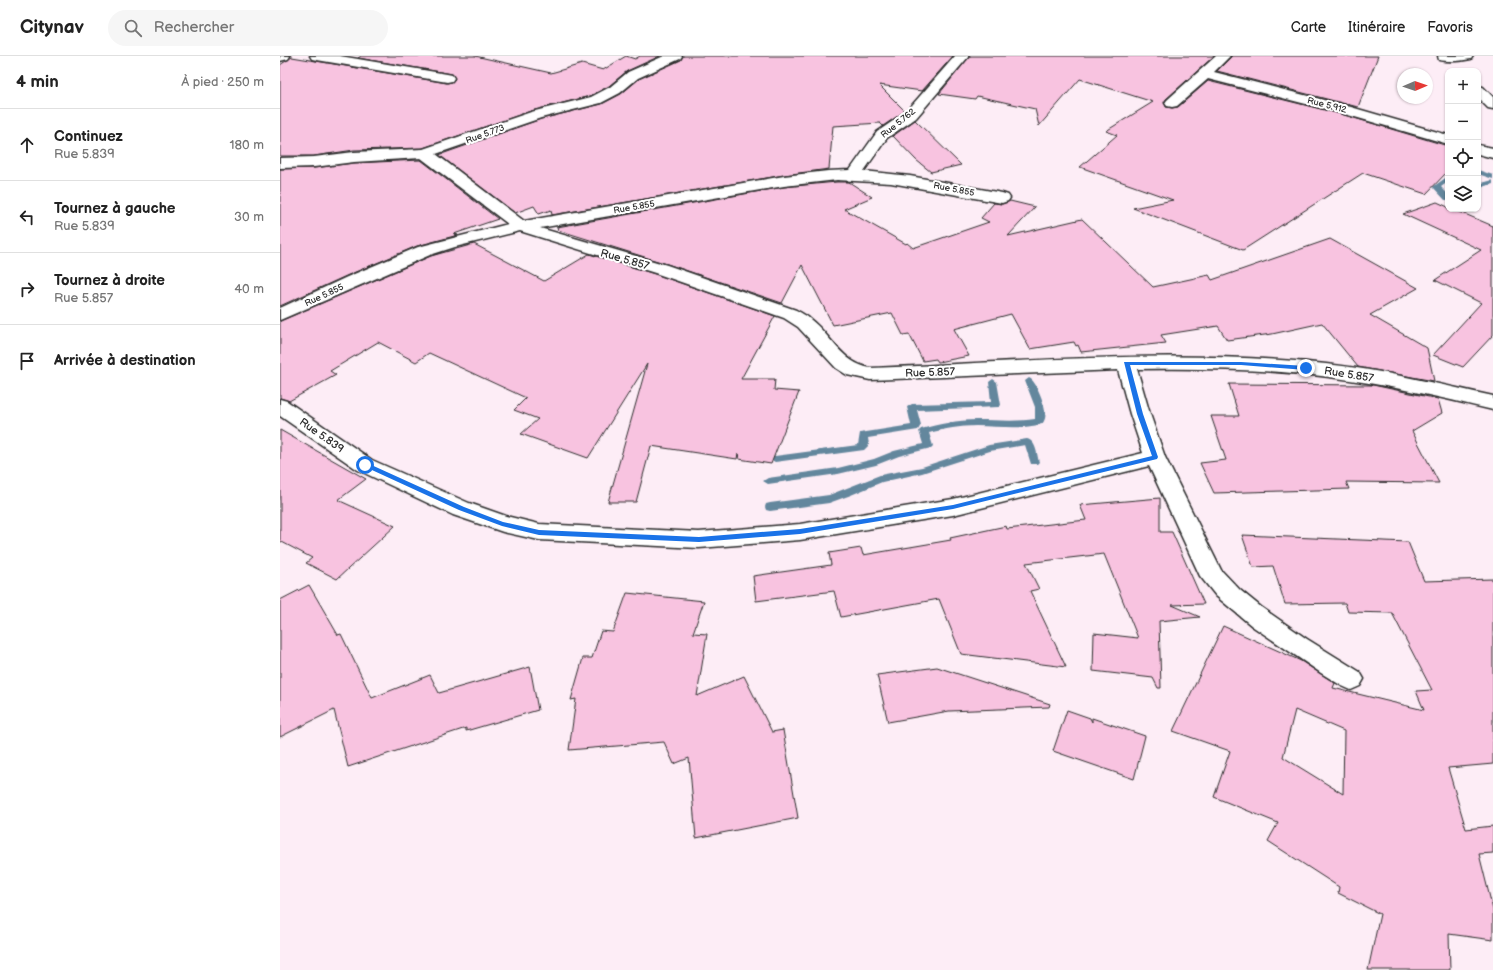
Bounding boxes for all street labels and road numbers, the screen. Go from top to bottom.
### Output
street label: Rue 5.912 [1306,95,1348,116]
street label: Rue 5.762 [879,106,918,141]
street label: Rue 5.773 [464,122,506,147]
street label: Rue 5.855 [932,180,975,199]
street label: Rue 5.855 [613,198,656,217]
street label: Rue 5.857 [599,246,651,273]
street label: Rue 5.855 [303,282,345,309]
street label: Rue 5.857 [1323,364,1375,385]
street label: Rue 5.857 [905,365,956,380]
street label: Rue 5.839 [297,415,347,455]

